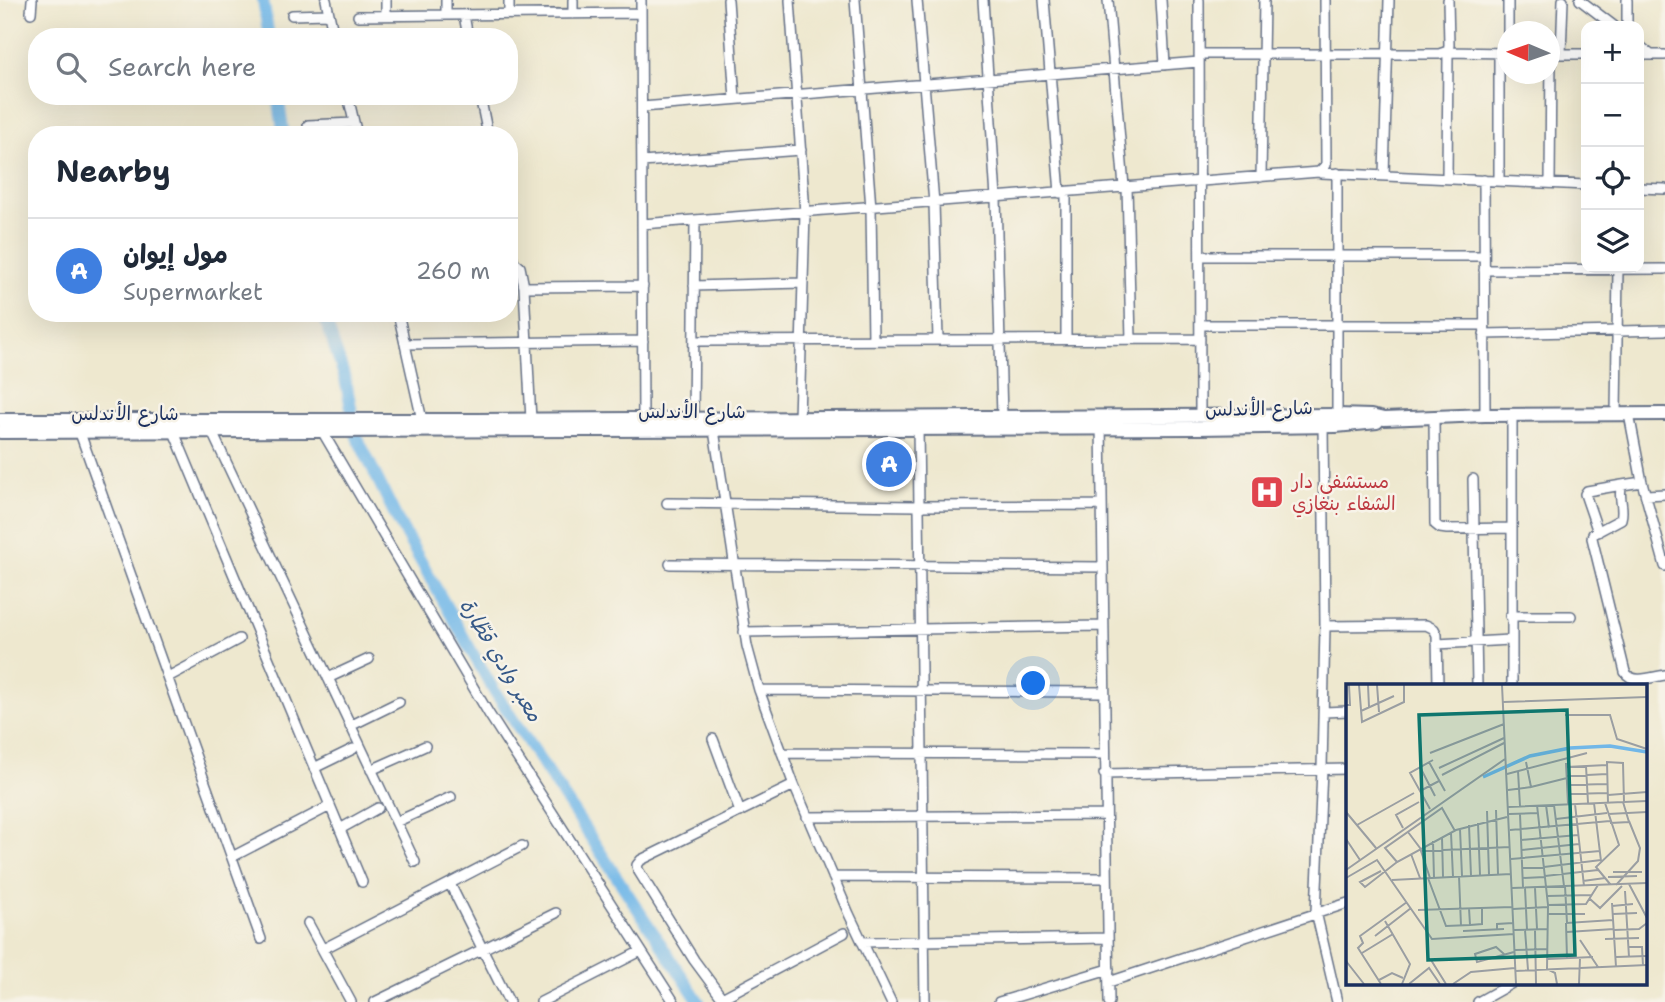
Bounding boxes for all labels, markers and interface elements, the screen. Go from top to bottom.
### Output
north arrow [1497,21,1560,84]
map controls [1581,21,1644,273]
button: + [1581,21,1644,84]
search box [28,28,518,105]
icon: search [52,48,90,86]
text: Search here [108,49,257,84]
button: − [1581,84,1644,147]
button: locate [1581,147,1644,210]
text: Nearby [56,151,171,192]
button: layers [1581,210,1644,273]
text: مول إيوان [123,236,228,271]
text: A [70,256,88,286]
text: 260 m [416,256,490,286]
text: Supermarket [123,277,263,307]
street label: شارع الأندلس [1205,395,1313,423]
street label: شارع الأندلس [638,399,746,425]
street label: شارع الأندلس [71,401,179,427]
pin: A [866,438,912,490]
place label: مستشفى دار الشفاء بنغازي [1290,469,1396,518]
hospital icon: مستشفى دار الشفاء بنغازي [1248,473,1286,511]
water label: معبر وادي قطّارة [452,593,549,728]
your location [1016,666,1050,700]
inset map [1346,684,1648,984]

